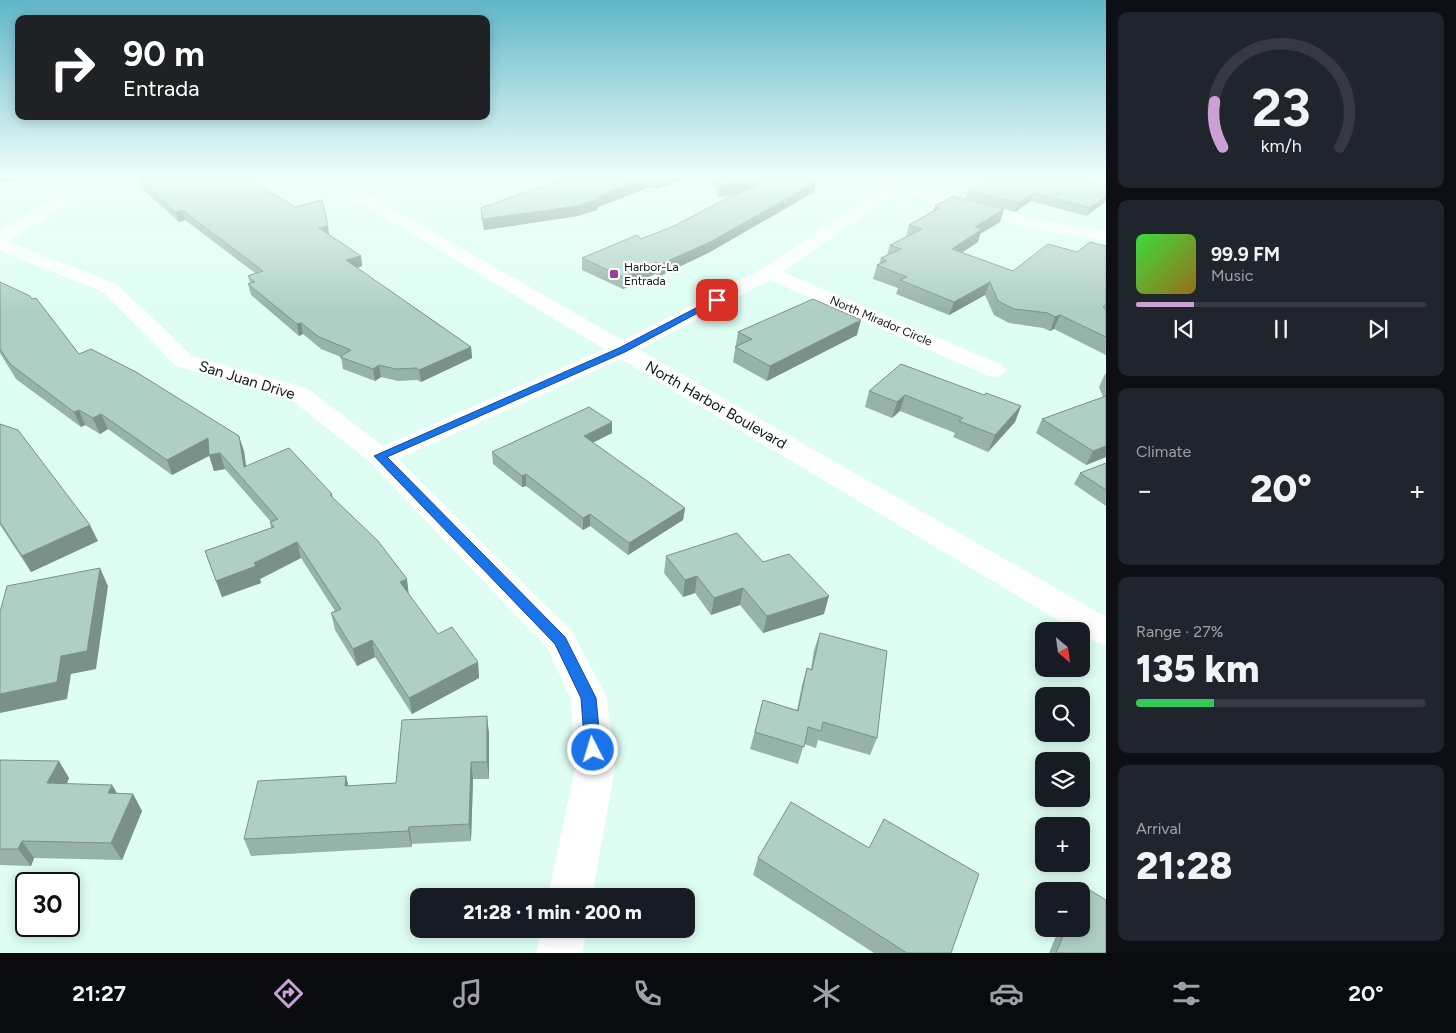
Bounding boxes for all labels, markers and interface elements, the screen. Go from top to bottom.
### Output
text: 90 m [123,33,205,75]
icon: right [40,35,105,100]
text: Entrada [123,75,199,102]
text: 23 [1251,77,1311,139]
text: km/h [1261,135,1301,156]
text: 99.9 FM [1211,243,1280,266]
place label: Harbor-La Entrada [624,260,679,288]
text: Music [1211,266,1253,285]
marker: Harbor-La Entrada [608,268,620,280]
pin [696,279,738,321]
icon: arrive [703,286,731,314]
street label: North Mirador Circle [828,293,935,349]
icon: previous [1170,315,1198,343]
icon: pause [1267,315,1295,343]
icon: next [1364,315,1392,343]
street label: San Juan Drive [197,357,297,403]
street label: North Harbor Boulevard [642,357,790,453]
text: Climate [1136,442,1191,461]
text: 20° [1250,466,1312,512]
text: − [1136,473,1153,507]
text: + [1409,473,1426,507]
north arrow [1035,622,1090,678]
map controls [1035,622,1090,937]
text: Range · 27% [1136,622,1223,641]
text: 135 km [1136,646,1259,692]
button: search [1035,687,1090,742]
position arrow [566,723,618,775]
button: layers [1035,752,1090,807]
button: + [1035,817,1090,872]
text: Arrival [1136,819,1181,838]
text: 21:28 [1136,843,1232,889]
speed limit sign: 30 [15,872,80,937]
button: − [1035,882,1090,937]
text: 21:28 · 1 min · 200 m [463,901,642,924]
icon: directions [271,976,306,1011]
icon: music [450,976,485,1011]
icon: phone [630,976,665,1011]
icon: climate [809,976,844,1011]
icon: car [989,976,1024,1011]
icon: filters [1169,976,1204,1011]
text: 21:27 [72,980,126,1007]
text: 20° [1348,980,1384,1007]

